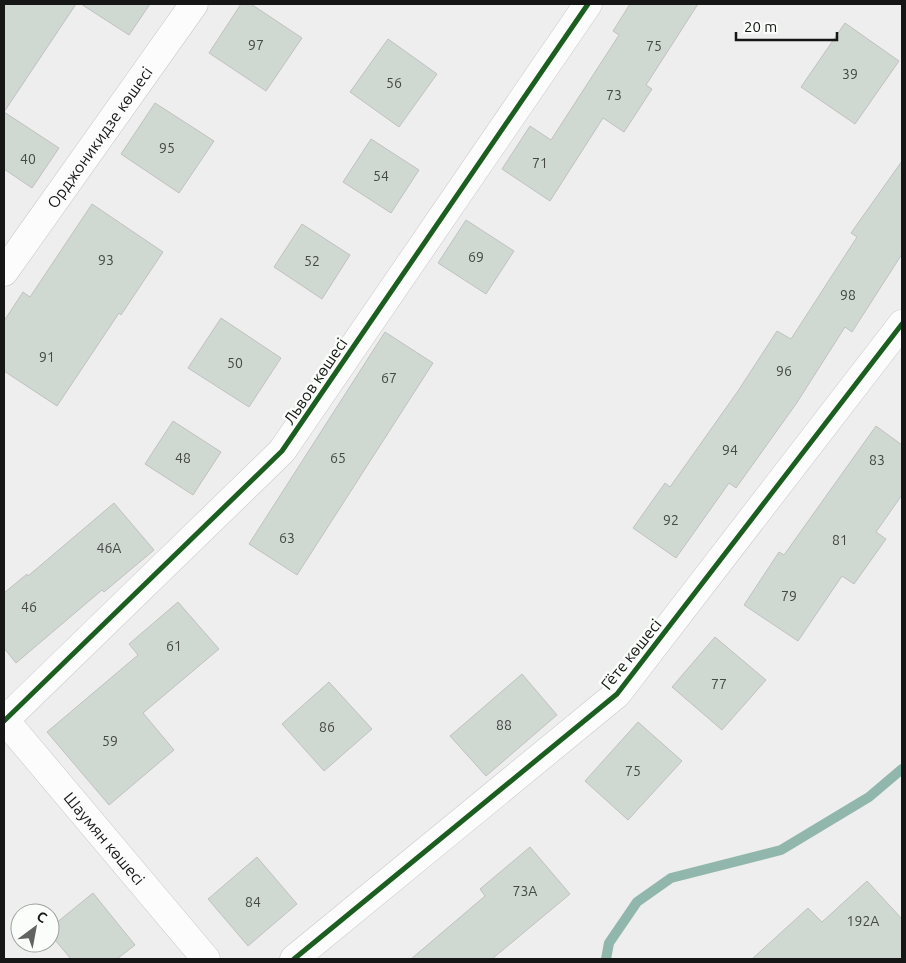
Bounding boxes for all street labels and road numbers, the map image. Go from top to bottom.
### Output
street label: Орджоникидзе көшесі [43,63,156,212]
street label: Львов көшесі [279,334,351,428]
street label: Гёте көшесі [597,615,665,693]
street label: Шаумян көшесі [60,788,148,888]

